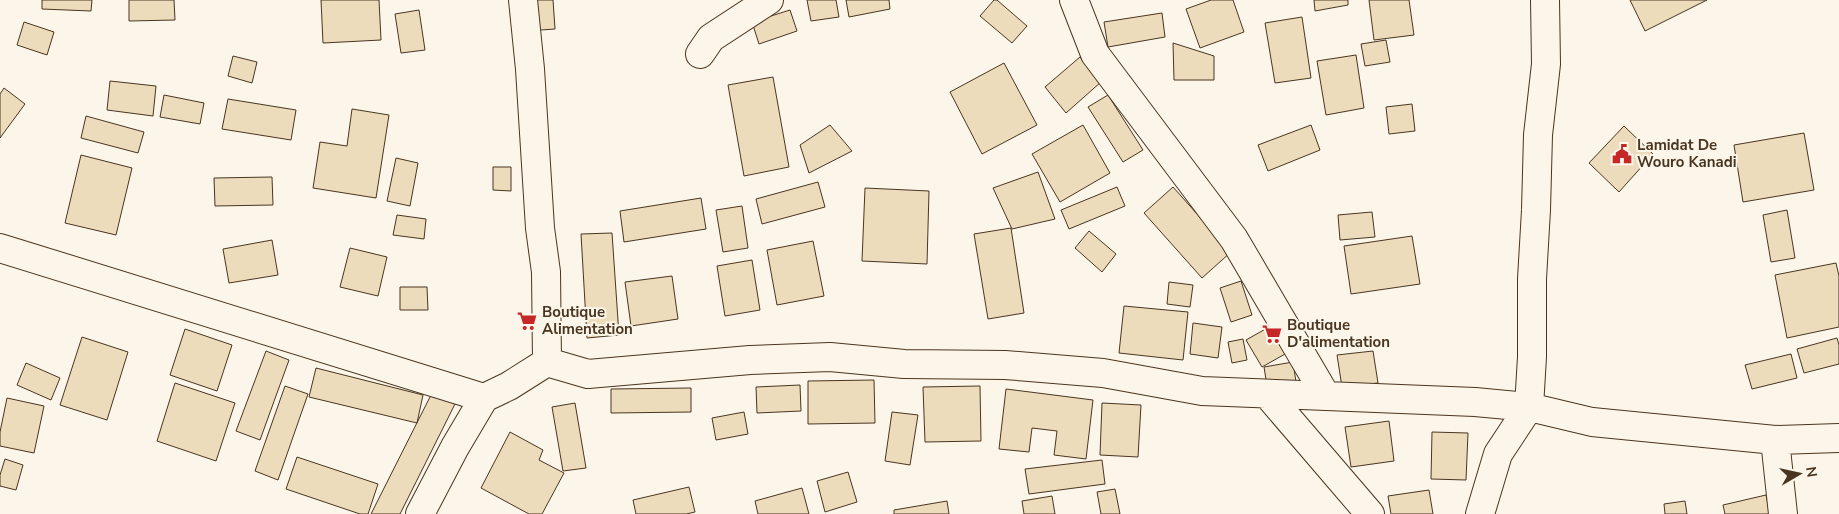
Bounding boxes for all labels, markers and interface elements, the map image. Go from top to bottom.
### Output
place label: Lamidat De Wouro Kanadi [1637,135,1737,172]
public building icon: Lamidat De Wouro Kanadi [1611,143,1633,165]
place label: Boutique Alimentation [542,302,633,339]
supermarket icon: Boutique Alimentation [516,310,538,332]
place label: Boutique D'alimentation [1287,315,1390,352]
supermarket icon: Boutique D'alimentation [1261,323,1283,345]
north arrow [1774,449,1824,499]
text: N [1801,465,1822,479]

